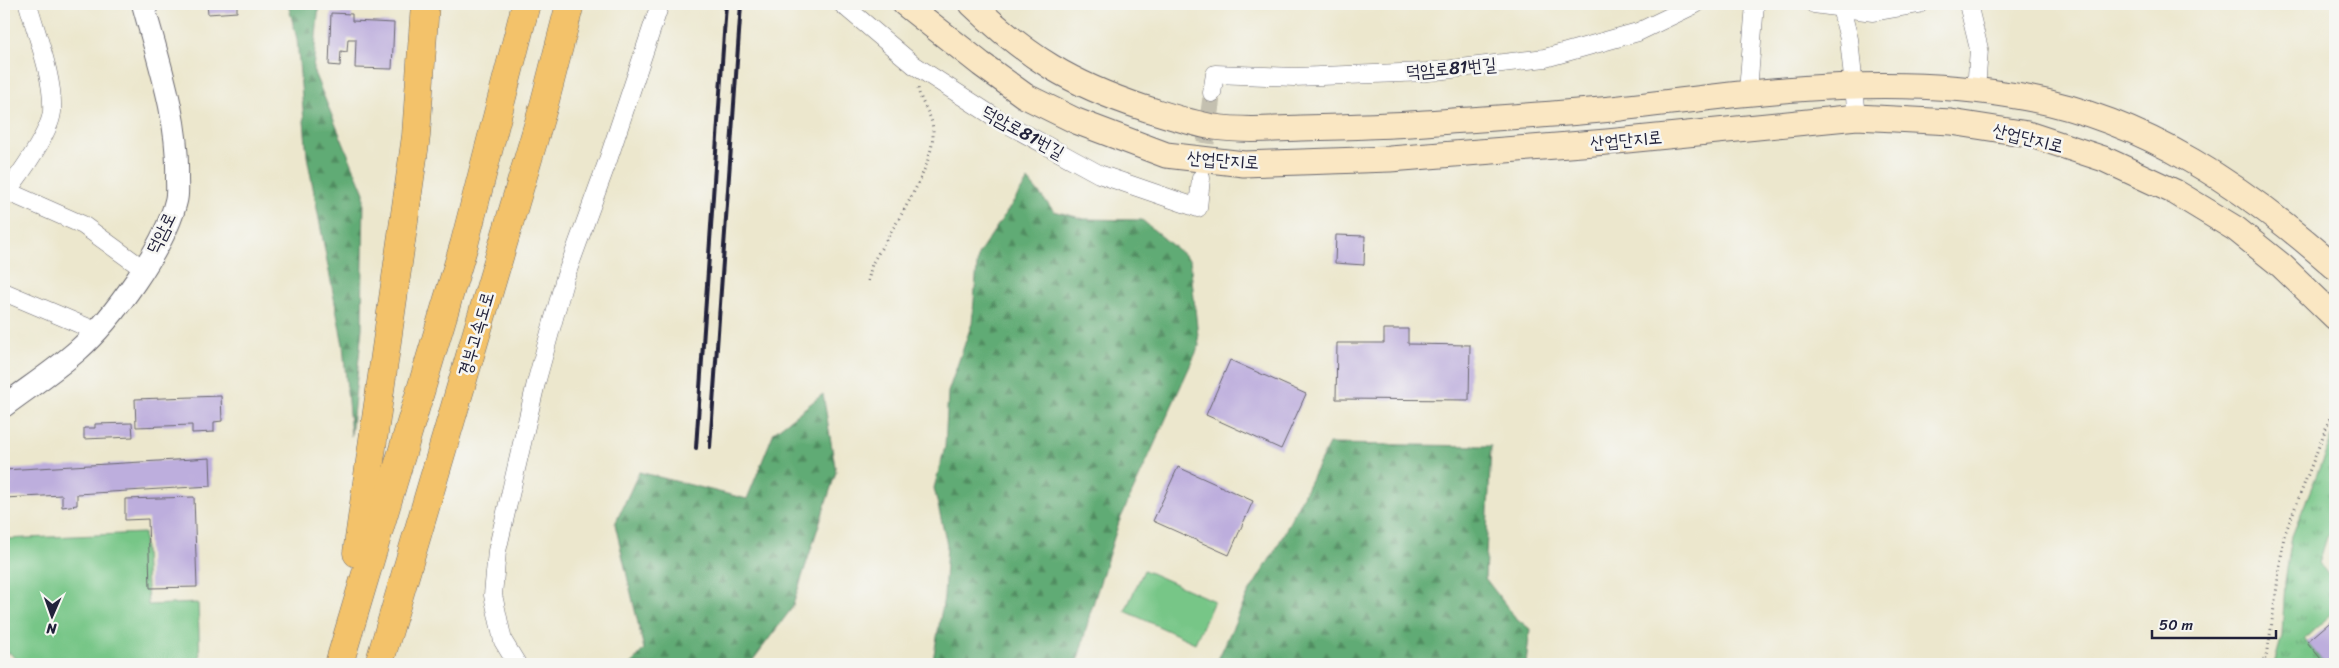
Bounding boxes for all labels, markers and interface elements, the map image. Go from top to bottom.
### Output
street label: 덕암로81번길 [1404,48,1498,88]
street label: 덕암로81번길 [975,96,1071,168]
street label: 산업단지로 [1989,114,2067,162]
street label: 산업단지로 [1589,121,1663,159]
street label: 산업단지로 [1186,142,1260,178]
street label: 덕암로 [137,206,185,260]
street label: 경부고속도로 [449,288,503,380]
north arrow [28,590,78,640]
scale bar [2152,608,2275,640]
text: 50 m [2159,612,2194,638]
text: N [46,616,58,641]

